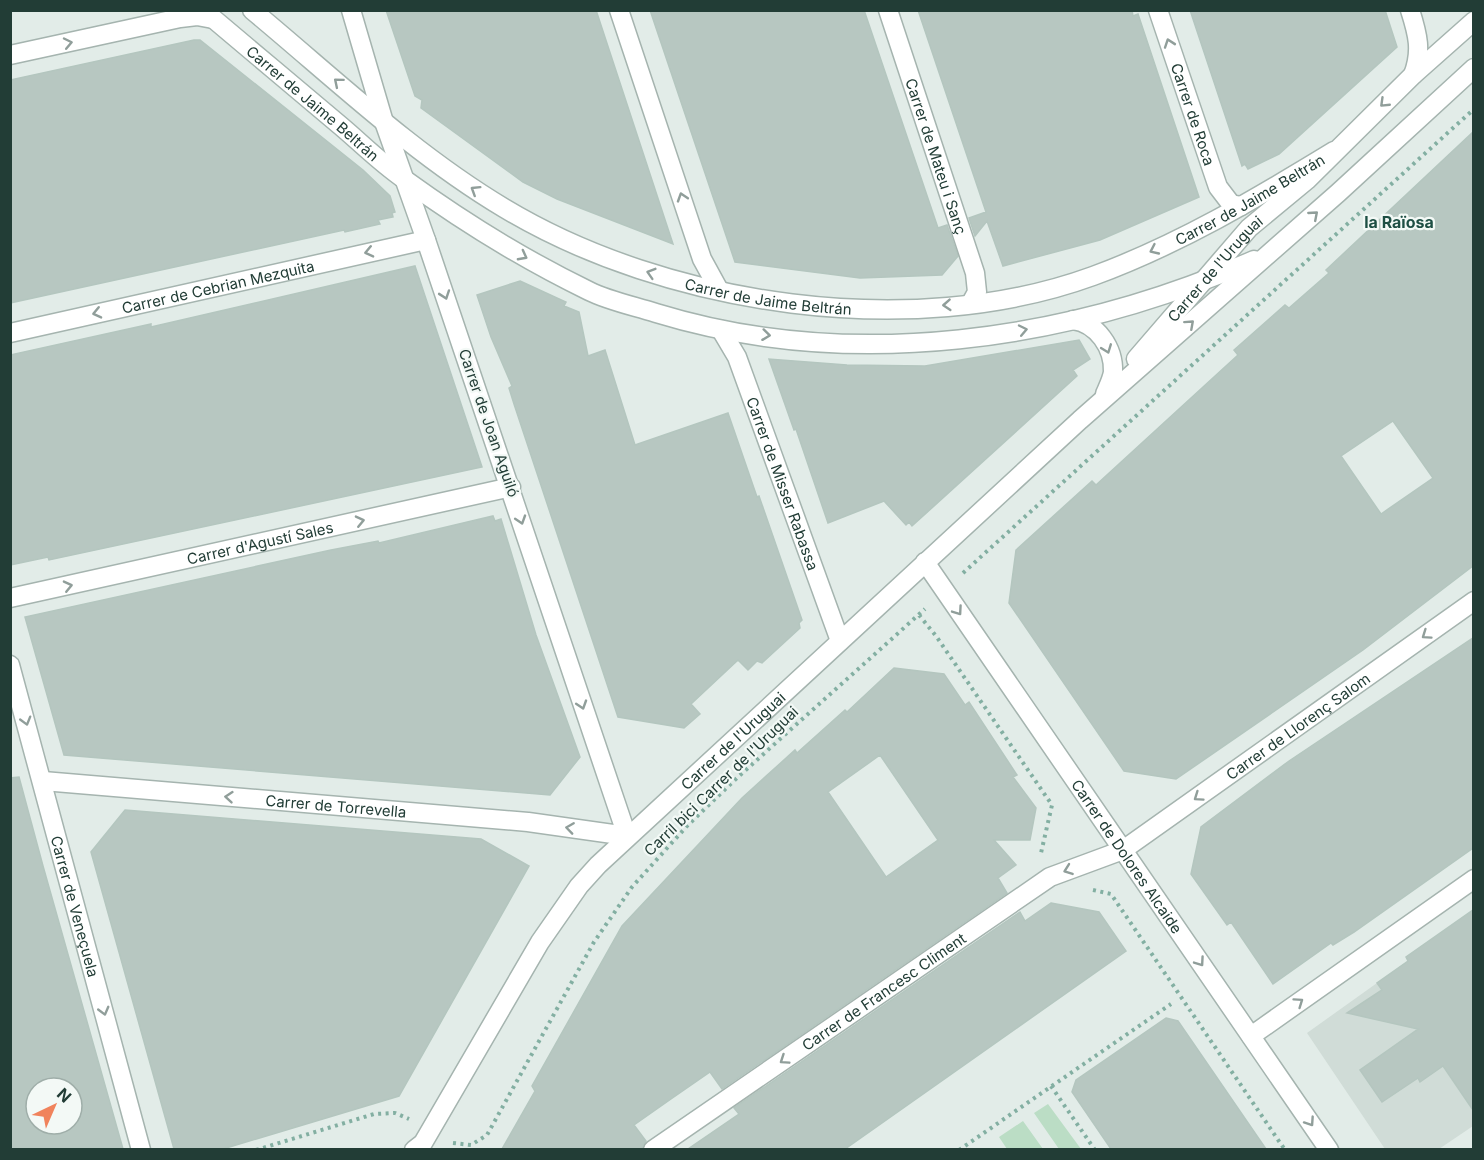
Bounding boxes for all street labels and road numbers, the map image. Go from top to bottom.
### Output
street label: Carrer de Jaime Beltrán [243,41,383,165]
street label: Carrer de Roca [1167,60,1219,168]
street label: Carrer de Mateu i Sanç [902,76,971,237]
street label: Carrer de Jaime Beltrán [1172,150,1328,249]
street label: Carrer de l'Uruguai [1163,211,1266,326]
street label: Carrer de Cebrian Mezquita [120,256,316,317]
street label: Carrer de Jaime Beltrán [683,274,852,318]
street label: Carrer de Joan Aguiló [455,346,523,500]
street label: Carrer de Misser Rabassa [743,394,823,573]
street label: Carrer d'Agustí Sales [185,517,335,568]
street label: Carrer de Llorenç Salom [1222,668,1374,784]
street label: Carrer de l'Uruguai [677,688,789,793]
street label: Carril bici Carrer de l'Uruguai [640,702,802,860]
street label: Carrer de Dolores Alcaide [1068,775,1187,937]
street label: Carrer de Torrevella [265,790,407,821]
street label: Carrer de Veneçuela [47,834,103,979]
street label: Carrer de Francesc Climent [798,928,969,1054]

